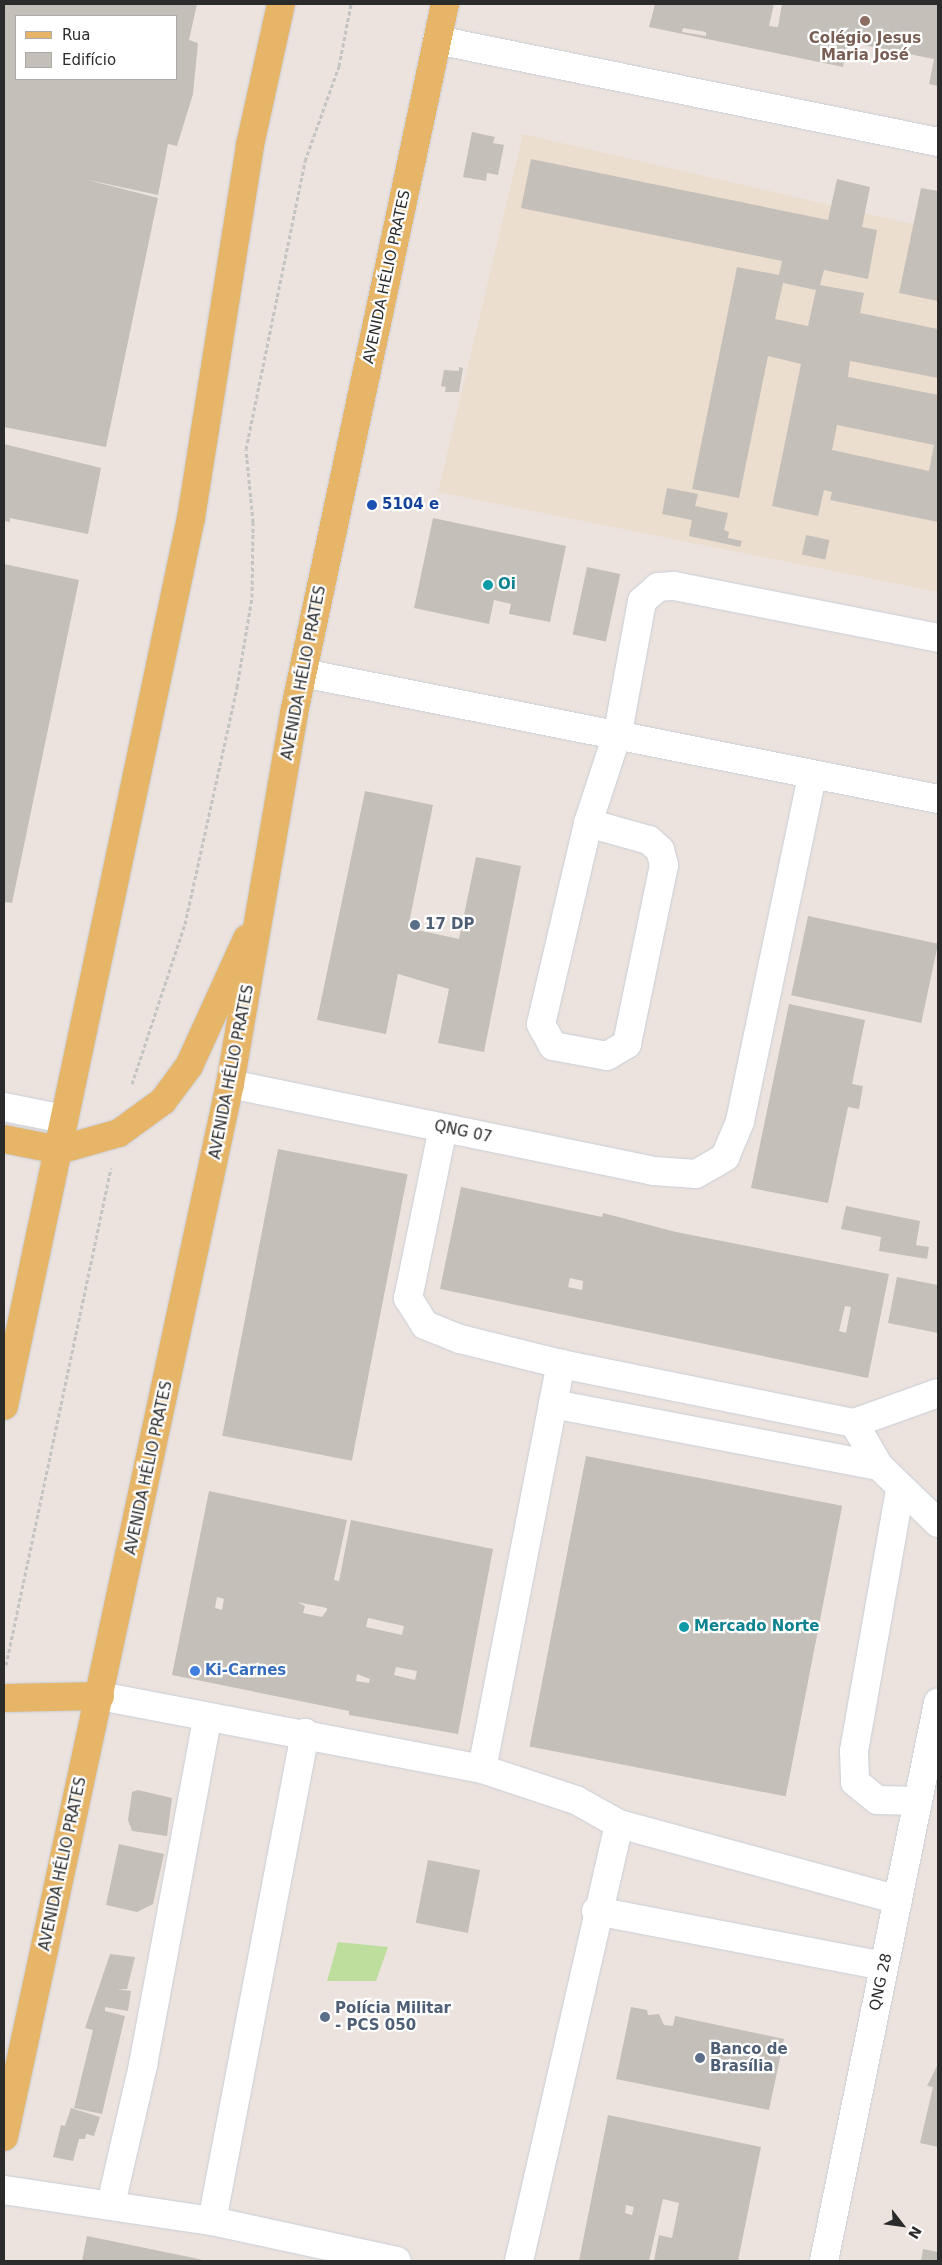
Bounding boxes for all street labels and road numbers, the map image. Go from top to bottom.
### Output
street label: AVENIDA HÉLIO PRATES [360,188,414,366]
street label: AVENIDA HÉLIO PRATES [278,584,330,762]
street label: AVENIDA HÉLIO PRATES [206,983,258,1161]
street label: QNG 07 [433,1117,493,1147]
street label: AVENIDA HÉLIO PRATES [122,1379,176,1557]
street label: AVENIDA HÉLIO PRATES [36,1775,90,1953]
street label: QNG 28 [866,1952,896,2012]

